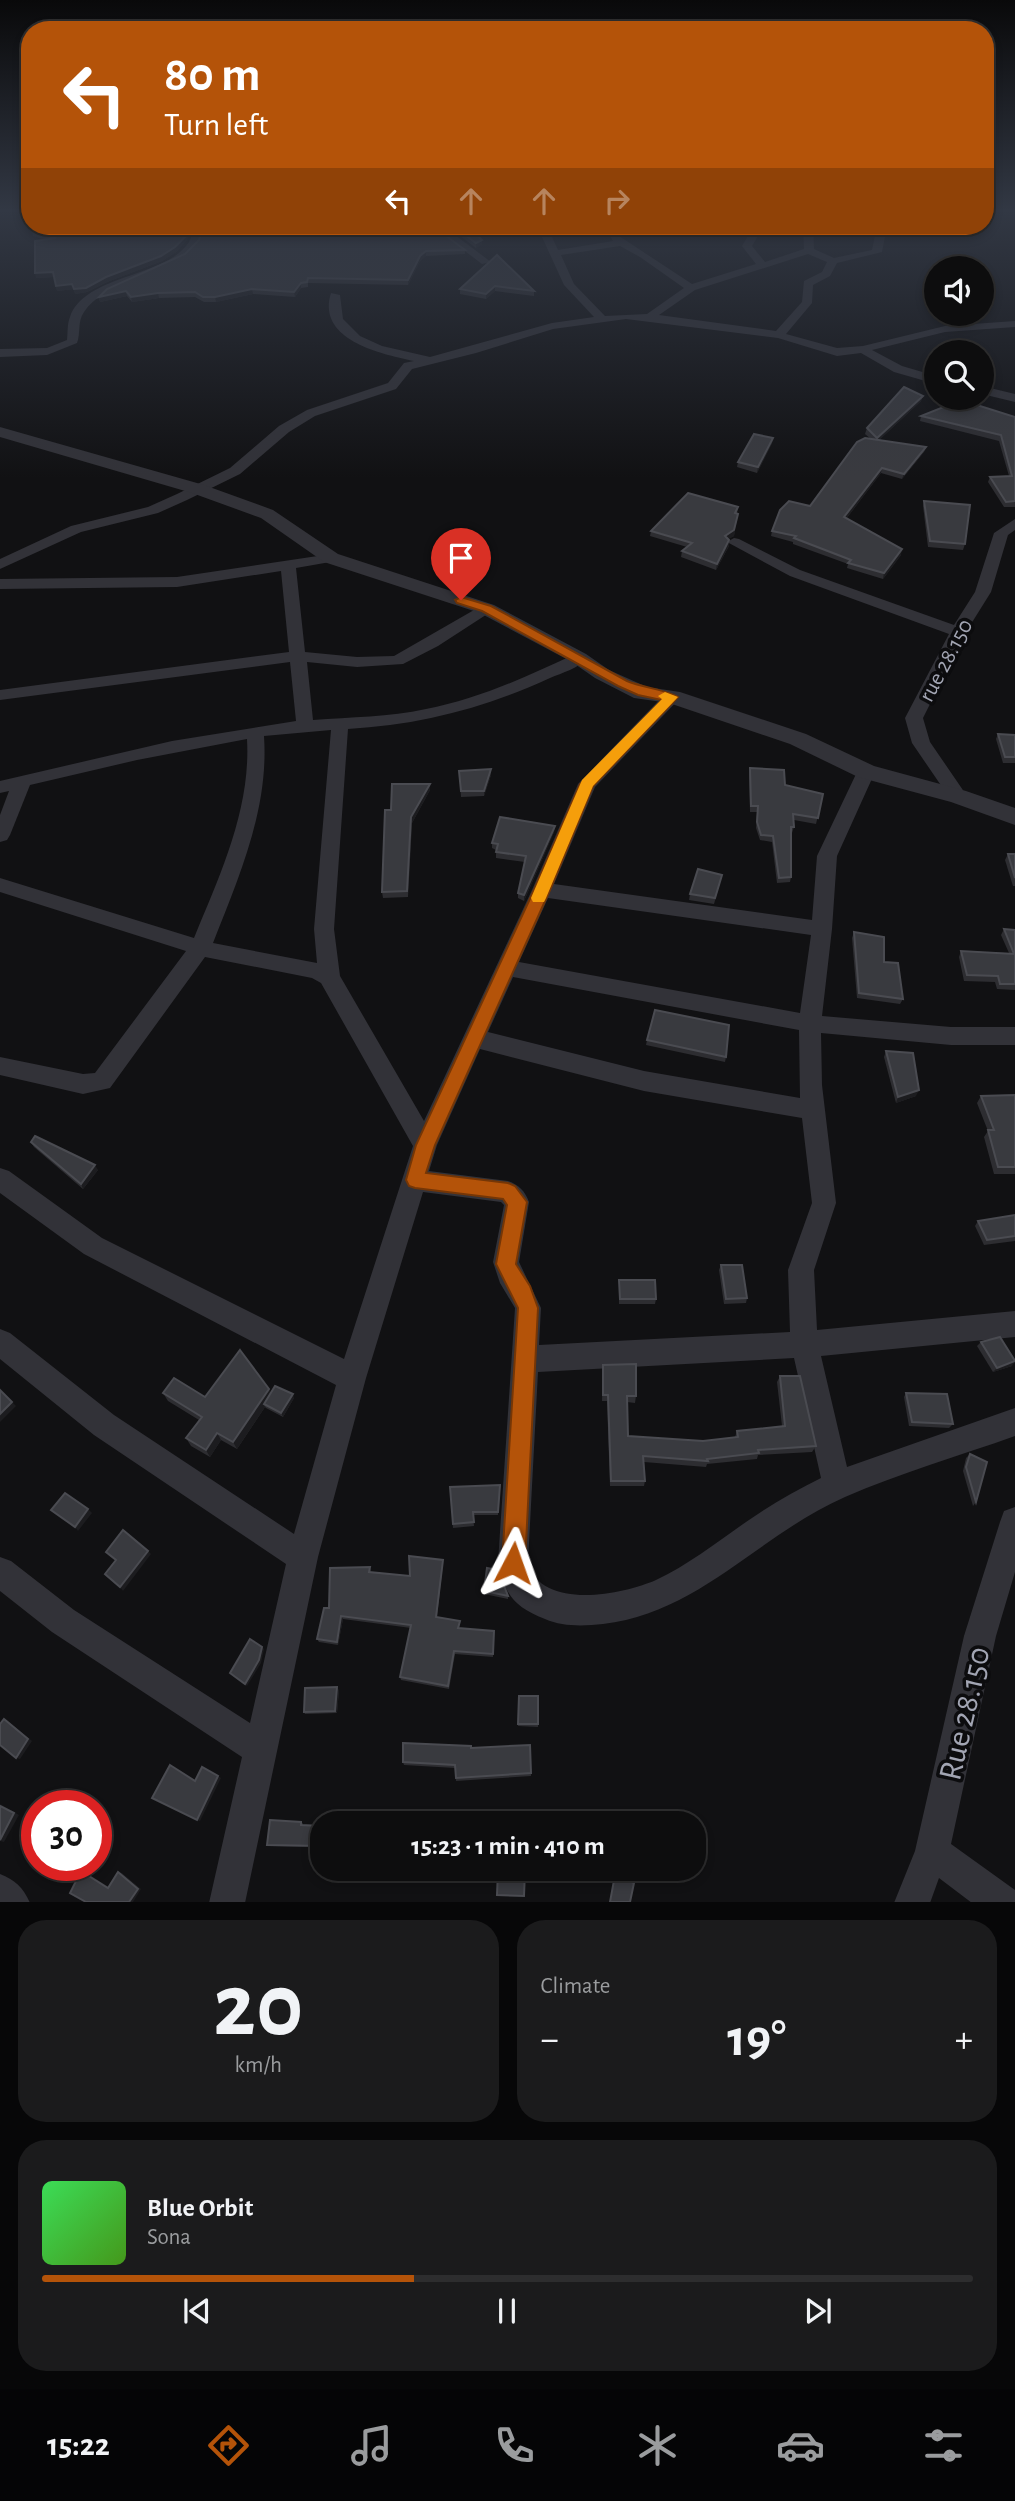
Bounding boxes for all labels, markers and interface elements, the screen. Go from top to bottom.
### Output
icon: left [49,49,140,140]
text: 80 m [164,51,261,100]
text: Turn left [164,109,268,141]
icon: left [379,182,417,220]
icon: ahead [452,182,490,220]
icon: ahead [525,182,563,220]
icon: right [598,182,636,220]
map controls [924,256,994,410]
button: sound [924,256,994,326]
button: search [924,340,994,410]
pin [431,528,491,600]
icon: arrive [442,539,480,577]
street label: rue 28.150 [915,616,978,706]
position arrow [476,1526,550,1600]
street label: Rue 28.150 [934,1644,997,1783]
speed limit sign: 30 [21,1790,112,1881]
text: 15:23 · 1 min · 410 m [411,1833,605,1859]
text: 20 [213,1961,303,2052]
text: Climate [541,1975,610,1998]
text: 19° [727,2013,786,2065]
text: − [541,2021,559,2059]
text: + [955,2021,973,2059]
text: km/h [235,2054,282,2077]
text: Blue Orbit [147,2195,253,2221]
text: Sona [147,2226,191,2249]
icon: previous [178,2292,216,2330]
icon: pause [488,2292,526,2330]
icon: next [799,2292,837,2330]
icon: directions [204,2421,253,2470]
icon: music [347,2421,396,2470]
icon: phone [490,2421,539,2470]
icon: climate [633,2421,682,2470]
icon: car [776,2421,825,2470]
icon: filters [919,2421,968,2470]
text: 15:22 [47,2429,110,2461]

